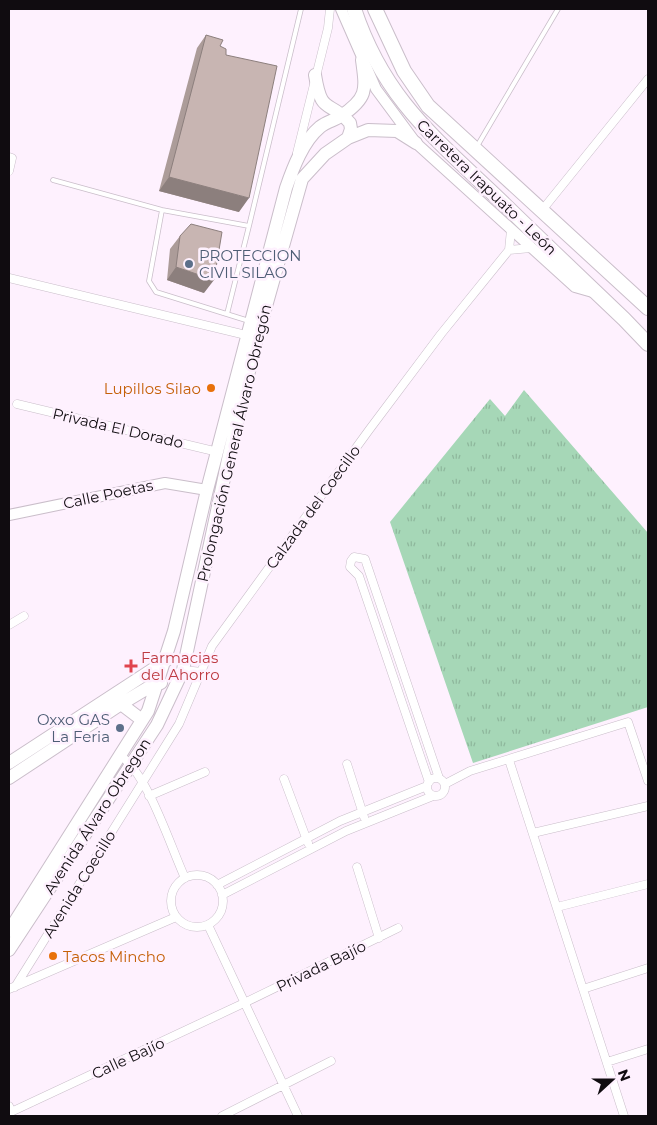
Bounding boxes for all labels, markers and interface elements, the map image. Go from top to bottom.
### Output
street label: Carretera Irapuato - León [413,115,561,259]
place label: PROTECCION CIVIL SILAO [199,246,302,282]
marker: PROTECCION CIVIL SILAO [183,258,195,270]
street label: Prolongación General Álvaro Obregón [193,302,275,584]
place label: Lupillos Silao [104,379,201,398]
marker: Lupillos Silao [205,382,217,394]
street label: Privada El Dorado [51,404,185,452]
street label: Calzada del Coecillo [262,441,364,573]
street label: Calle Poetas [61,475,155,513]
place label: Farmacias del Ahorro [141,648,220,684]
marker: Farmacias del Ahorro [125,660,137,672]
place label: Oxxo GAS La Feria [37,710,110,746]
marker: Oxxo GAS La Feria [114,722,126,734]
street label: Avenida Álvaro Obregon [39,734,155,898]
street label: Avenida Coecillo [38,827,120,941]
street label: Privada Bajío [273,936,369,996]
place label: Tacos Mincho [63,947,165,966]
marker: Tacos Mincho [47,950,59,962]
street label: Calle Bajío [89,1033,167,1083]
north arrow [587,1055,637,1105]
text: N [614,1067,635,1084]

